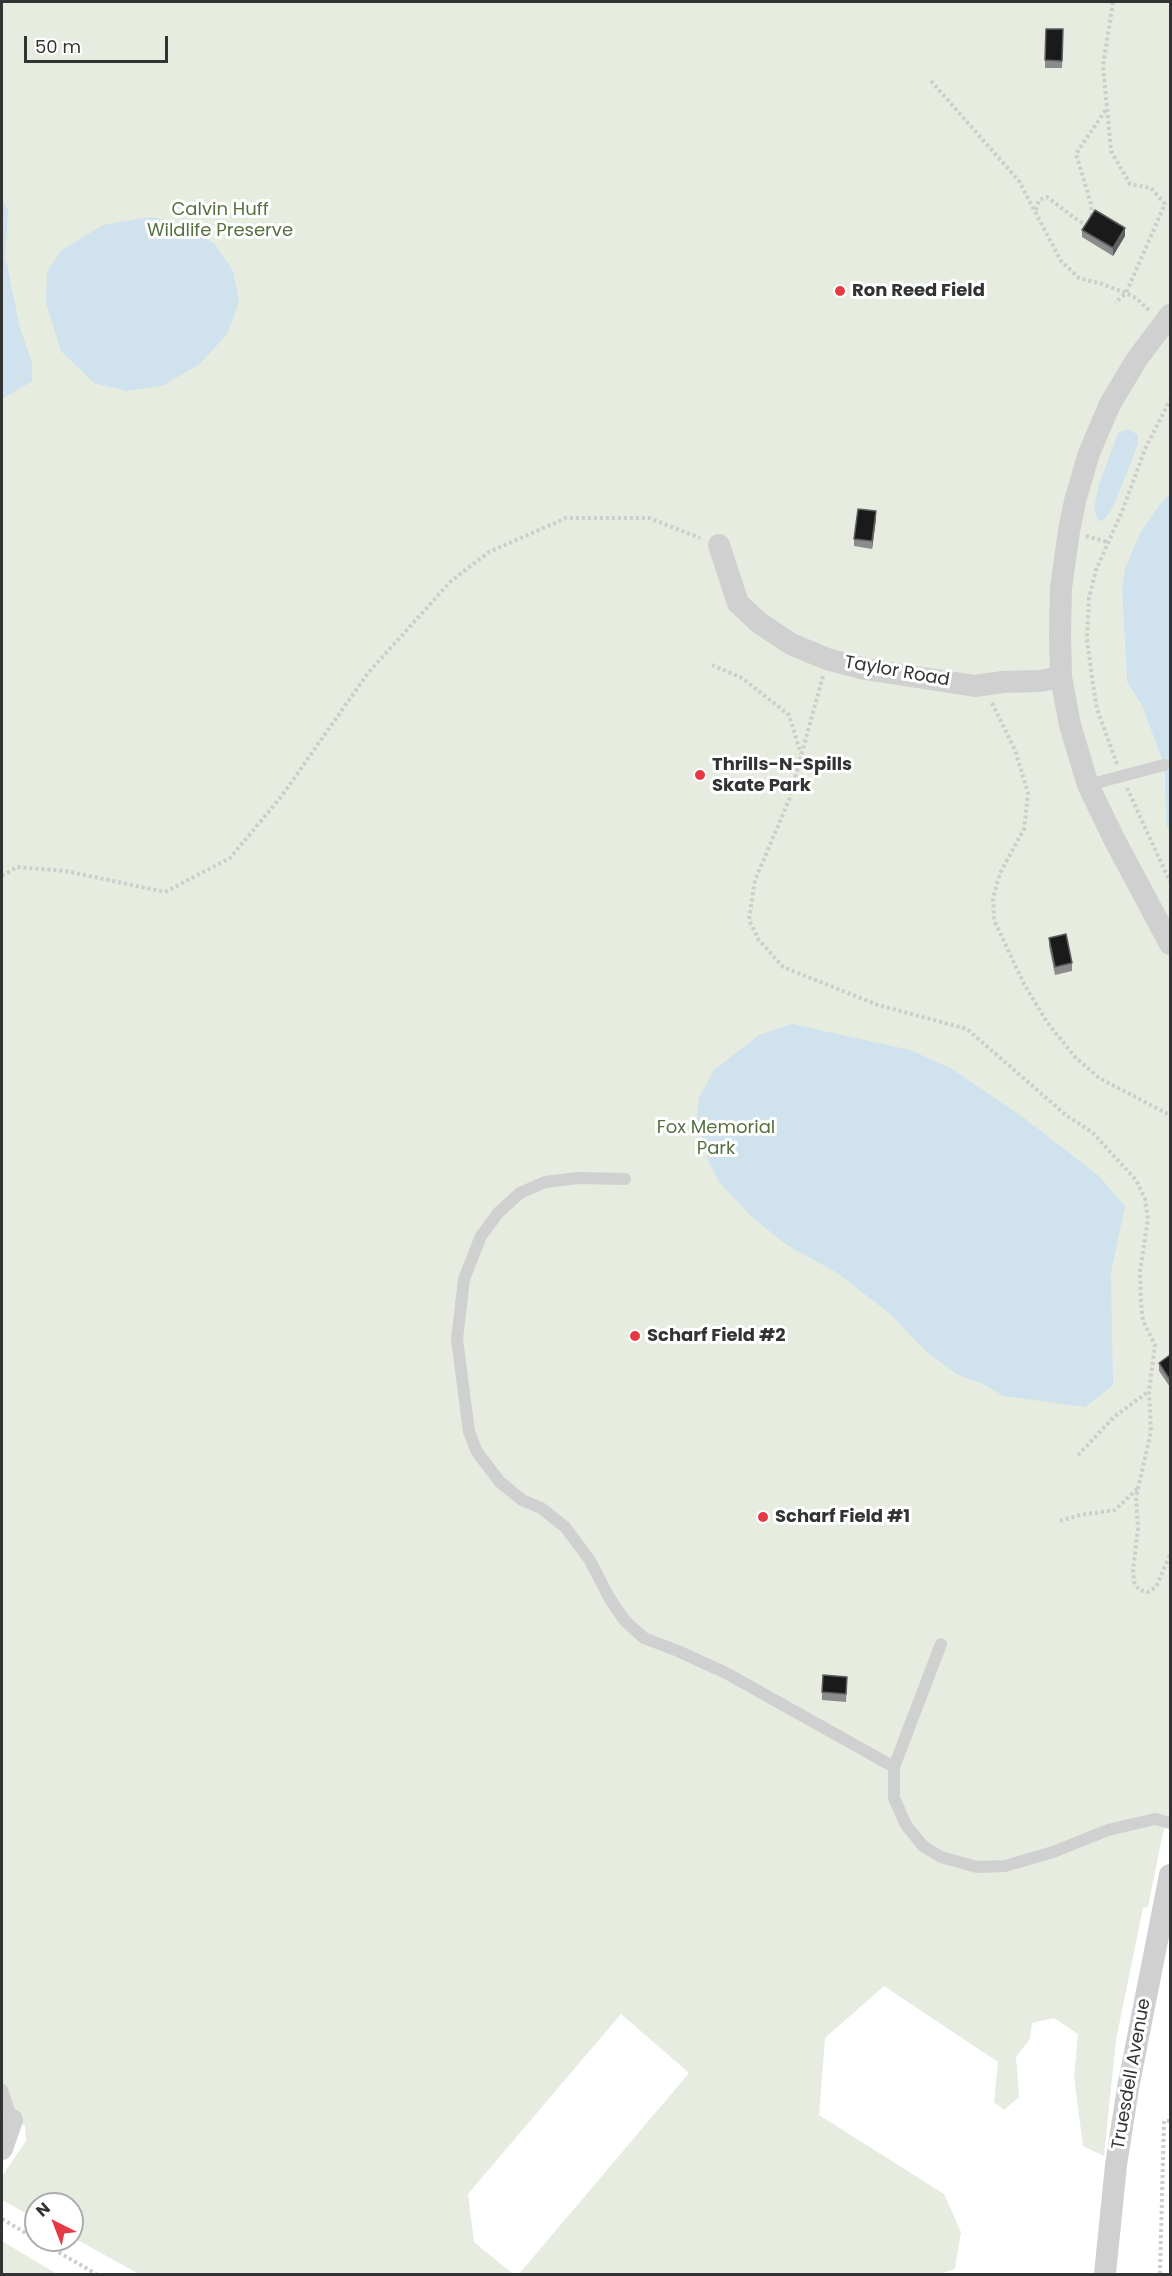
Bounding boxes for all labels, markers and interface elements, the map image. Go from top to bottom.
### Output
scale bar [27,24,171,62]
text: 50 m [35,34,81,59]
park label: Calvin Huff Wildlife Preserve [147,199,293,242]
place label: Ron Reed Field [852,280,985,302]
marker: Ron Reed Field [833,284,847,298]
street label: Taylor Road [843,652,951,692]
place label: Thrills-N-Spills Skate Park [712,754,852,796]
marker: Thrills-N-Spills Skate Park [693,768,707,782]
park label: Fox Memorial Park [657,1117,775,1160]
place label: Scharf Field #2 [647,1325,785,1347]
marker: Scharf Field #2 [628,1329,642,1343]
place label: Scharf Field #1 [775,1506,910,1528]
marker: Scharf Field #1 [756,1510,770,1524]
street label: Truesdell Avenue [1108,1997,1156,2151]
north arrow [24,2192,84,2252]
text: N [31,2197,55,2222]

